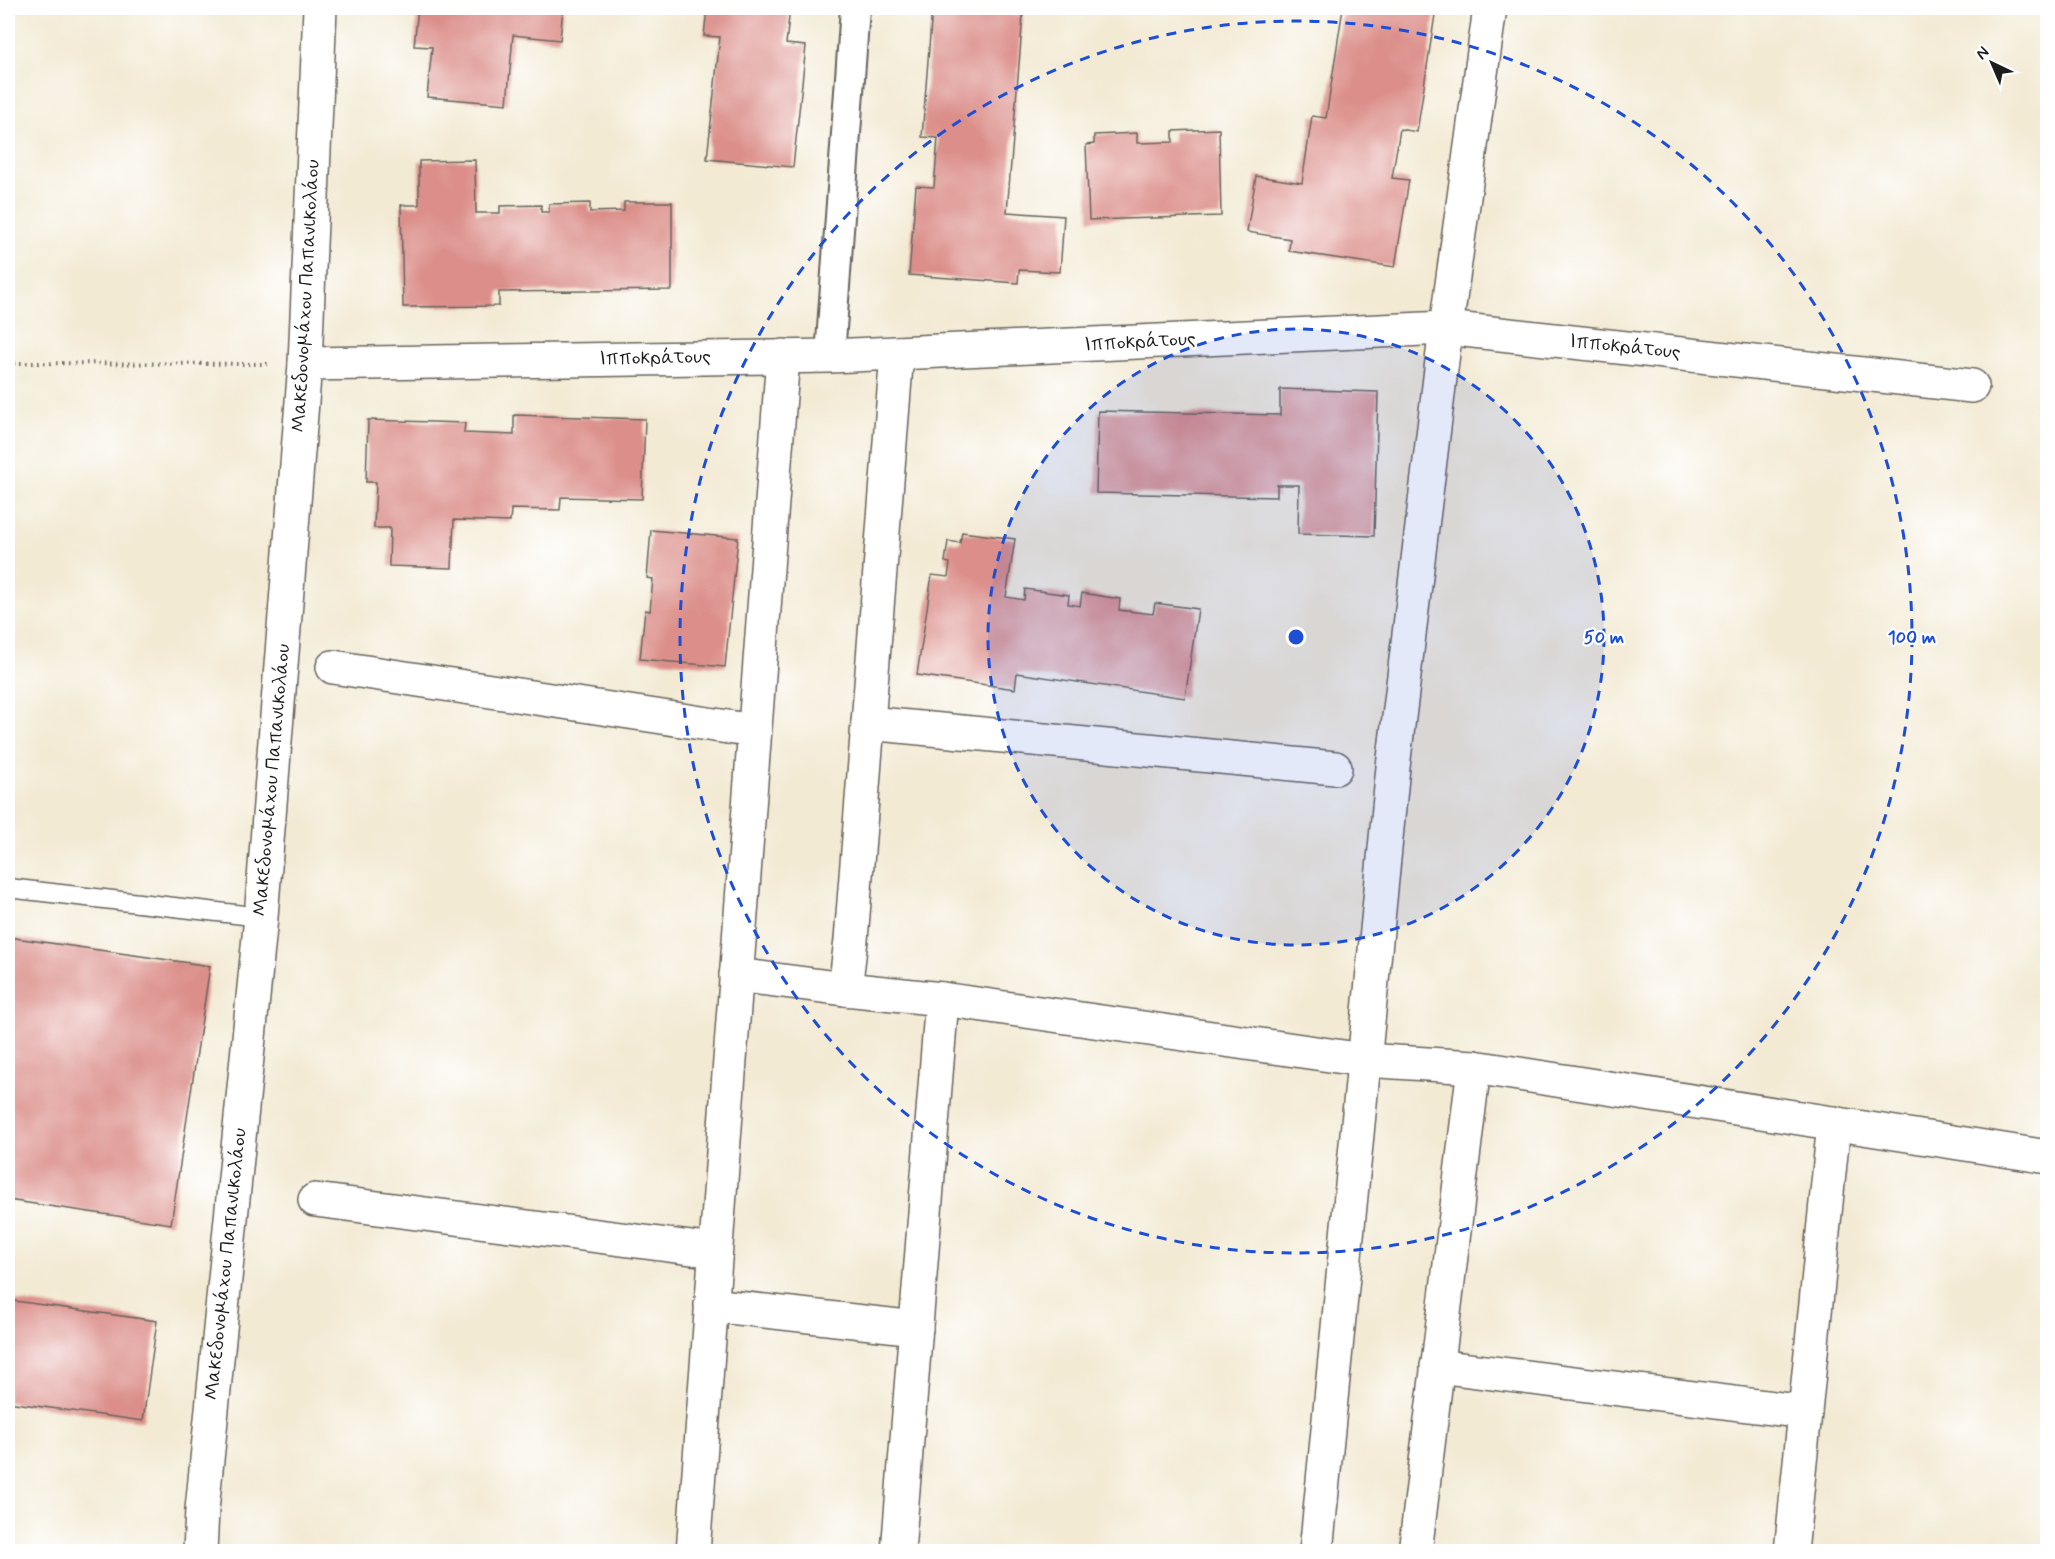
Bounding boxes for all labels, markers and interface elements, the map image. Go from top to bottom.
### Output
north arrow [1962,33,2022,93]
text: N [1971,42,1994,65]
street label: Μακεδονομάχου Παπανικολάου [285,159,327,433]
street label: Ιπποκράτους [1083,326,1197,358]
street label: Ιπποκράτους [1568,328,1682,366]
street label: Ιπποκράτους [599,344,711,372]
text: 50 m [1584,626,1624,650]
text: 100 m [1888,626,1936,650]
centre of rings [1286,627,1306,647]
street label: Μακεδονομάχου Παπανικολάου [247,643,297,917]
street label: Μακεδονομάχου Παπανικολάου [198,1127,254,1401]

